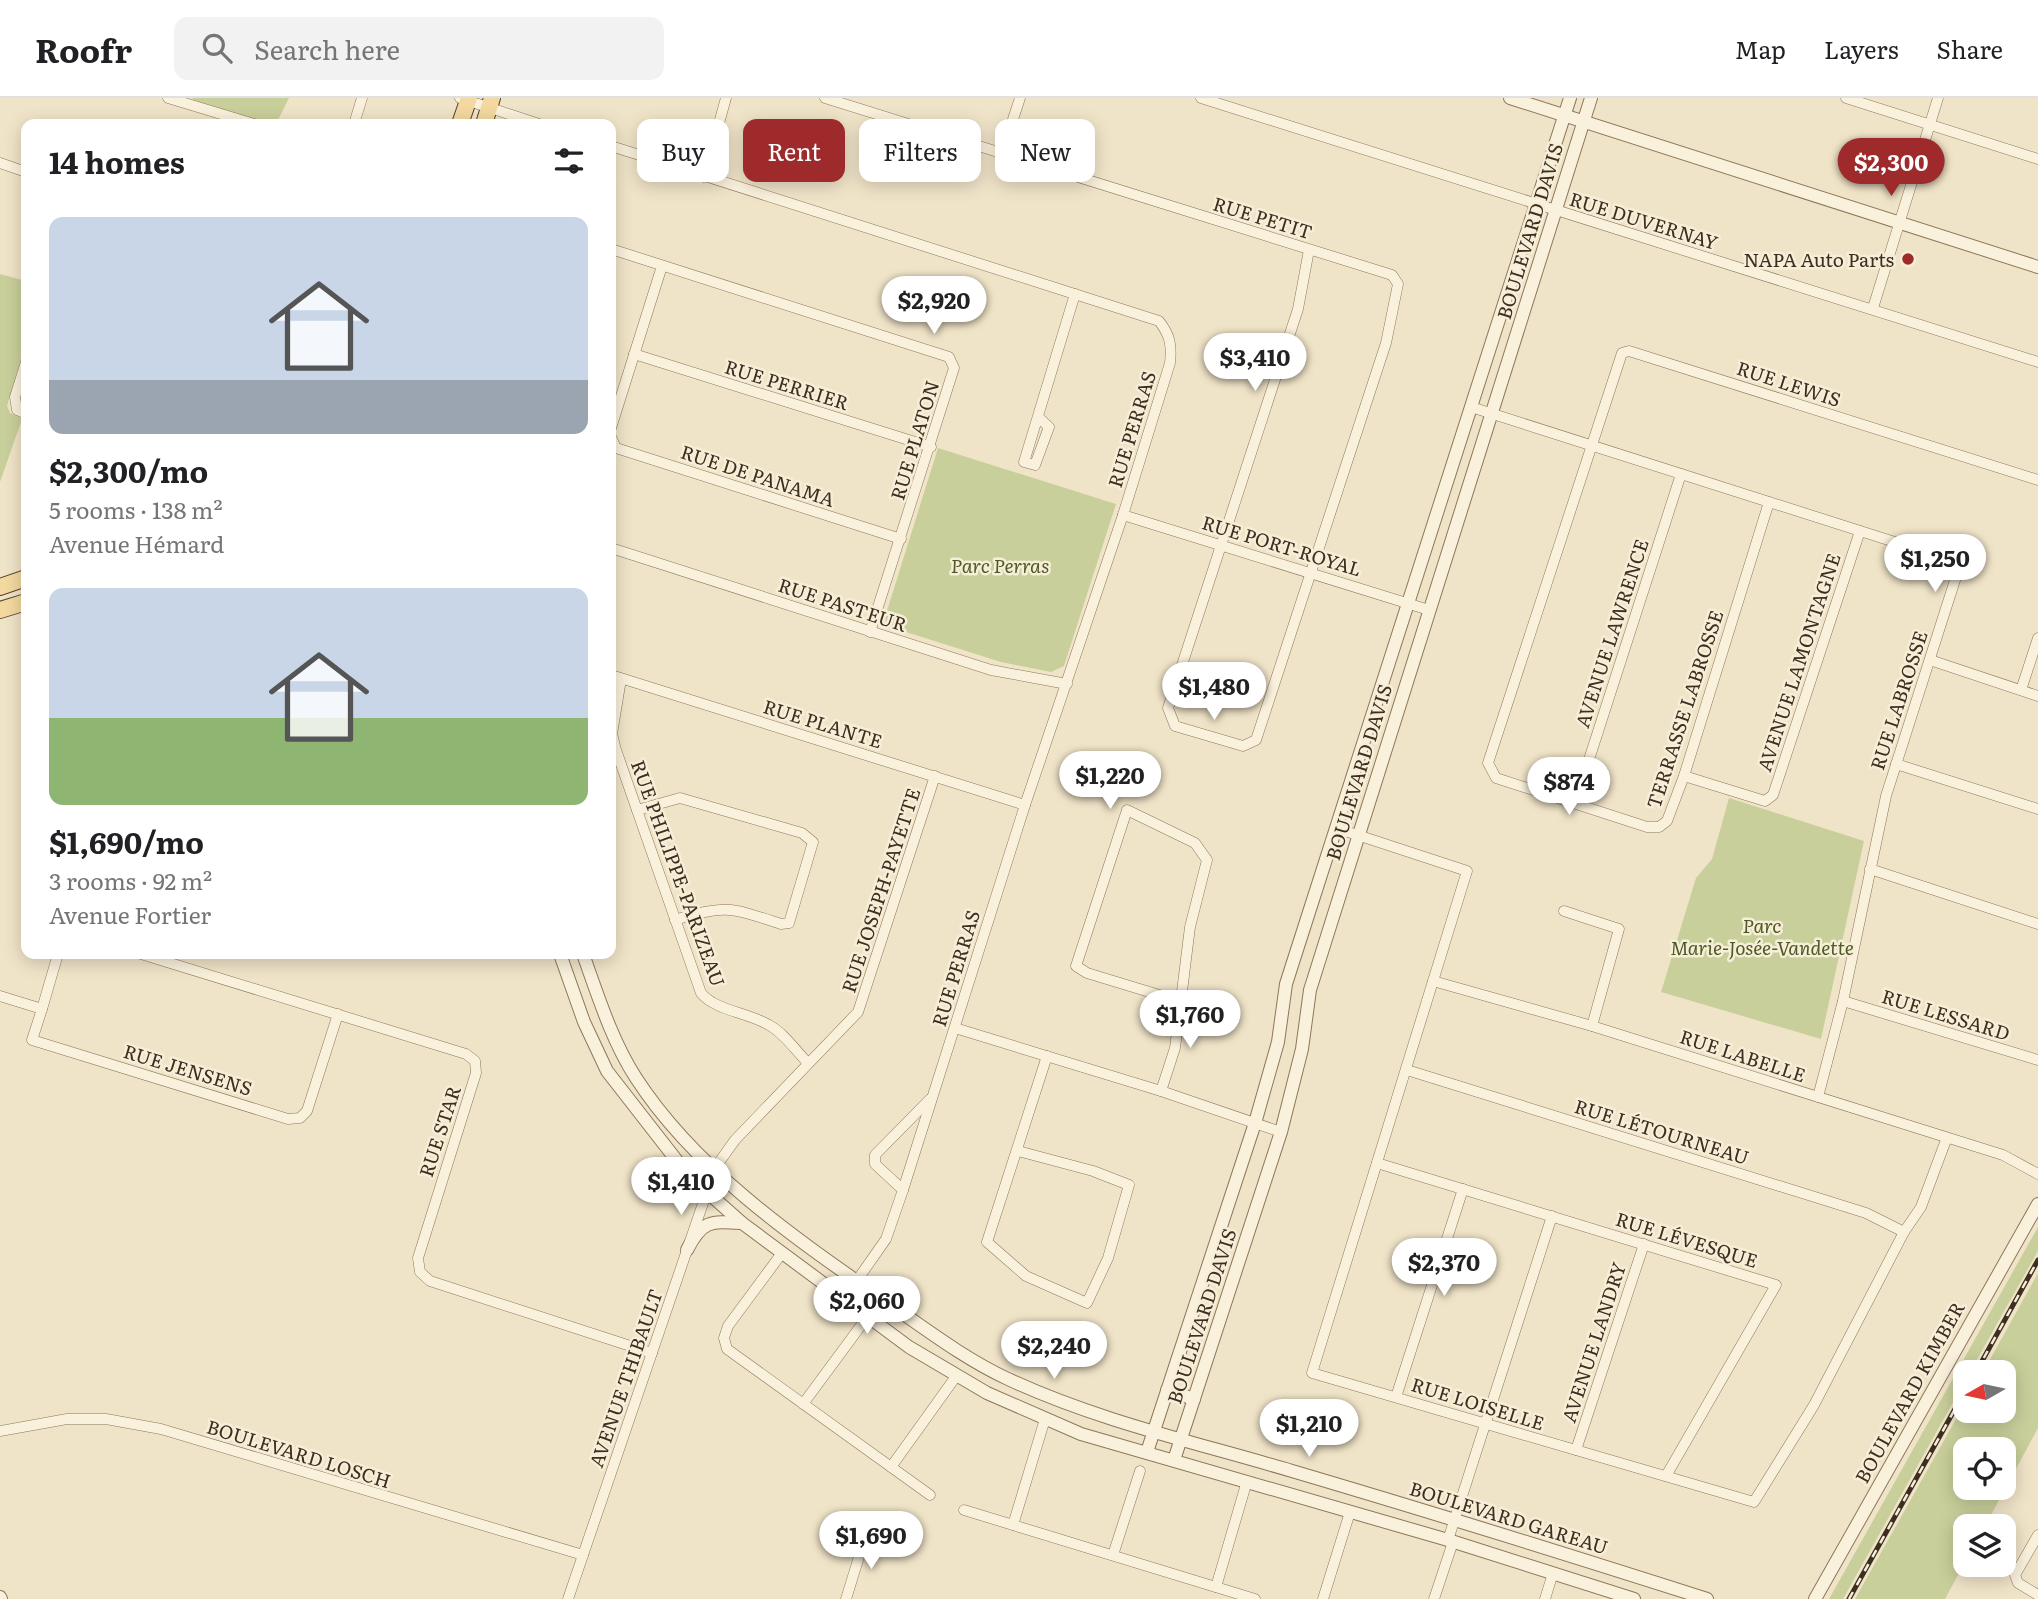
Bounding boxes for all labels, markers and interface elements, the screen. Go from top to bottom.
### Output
search box [174,17,664,80]
text: Roofr [35,24,132,73]
icon: search [198,29,236,67]
text: Search here [254,29,400,68]
text: Map [1735,31,1786,66]
text: Layers [1824,31,1898,66]
text: Share [1936,31,2003,66]
chip: Buy [637,119,729,182]
chip: Rent [743,119,845,182]
chip: Filters [859,119,981,182]
chip: New [995,119,1095,182]
text: 14 homes [49,139,185,183]
pin: $2,300 [1834,139,1948,198]
street label: BOULEVARD DAVIS [1489,140,1569,322]
icon: filters [550,142,588,180]
text: $2,300 [1854,144,1928,178]
street label: RUE DUVERNAY [1566,184,1722,256]
street label: RUE PETIT [1210,189,1316,245]
place label: NAPA Auto Parts [1744,245,1894,273]
marker: NAPA Auto Parts [1900,251,1916,267]
icon: home [256,263,382,389]
pin: $2,920 [877,276,991,336]
text: $2,920 [898,282,970,316]
pin: $3,410 [1198,334,1312,393]
text: $3,410 [1220,339,1290,373]
street label: RUE PERRIER [721,352,853,416]
street label: RUE LEWIS [1733,353,1845,413]
street label: RUE PERRAS [1100,367,1162,491]
street label: RUE PLATON [883,377,945,503]
street label: RUE DE PANAMA [677,437,839,513]
text: $2,300/mo [49,448,208,492]
text: 5 rooms · 138 m² [49,492,223,526]
street label: RUE PORT-ROYAL [1199,507,1365,583]
text: Avenue Hémard [49,526,224,560]
pin: $1,250 [1878,534,1992,594]
street label: AVENUE LAWRENCE [1567,535,1655,731]
text: $1,250 [1900,540,1970,574]
street label: AVENUE LAMONTAGNE [1749,549,1847,775]
park label: Parc Perras [951,551,1049,579]
street label: RUE PASTEUR [775,570,911,638]
street label: TERRASSE LABROSSE [1639,606,1729,812]
street label: RUE LABROSSE [1862,627,1934,773]
icon: home [256,634,382,760]
pin: $1,480 [1157,662,1271,722]
text: $1,480 [1178,668,1250,702]
street label: BOULEVARD DAVIS [1318,681,1398,863]
street label: RUE PLANTE [760,692,886,754]
pin: $1,220 [1053,752,1167,811]
street label: RUE PHILIPPE-PARIZEAU [625,756,733,990]
text: $1,220 [1075,757,1145,791]
pin: $874 [1528,758,1610,817]
text: $874 [1543,763,1595,797]
street label: RUE JOSEPH-PAYETTE [834,784,926,996]
text: $1,690/mo [49,819,204,863]
text: 3 rooms · 92 m² [49,863,212,897]
text: Avenue Fortier [49,897,211,931]
street label: RUE PERRAS [924,906,986,1030]
park label: Parc Marie-Josée-Vandette [1670,911,1854,961]
street label: RUE LESSARD [1878,981,2014,1047]
pin: $1,760 [1133,990,1247,1050]
text: $1,760 [1156,996,1224,1030]
street label: RUE LABELLE [1676,1021,1810,1089]
street label: RUE JENSENS [120,1036,256,1102]
street label: RUE STAR [411,1081,467,1180]
street label: RUE LÉTOURNEAU [1571,1091,1753,1171]
pin: $1,410 [624,1158,738,1217]
text: $1,410 [647,1163,715,1197]
street label: RUE LÉVESQUE [1612,1204,1762,1274]
street label: BOULEVARD DAVIS [1159,1225,1243,1407]
pin: $2,370 [1387,1238,1501,1298]
text: $2,370 [1408,1244,1480,1278]
street label: AVENUE LANDRY [1554,1258,1632,1426]
pin: $2,060 [810,1276,924,1336]
text: $2,060 [829,1282,905,1316]
street label: AVENUE THIBAULT [581,1285,669,1471]
street label: BOULEVARD KIMBER [1847,1296,1971,1488]
pin: $2,240 [997,1322,1111,1381]
text: $2,240 [1017,1327,1091,1361]
north arrow [1953,1360,2016,1423]
map controls [1953,1360,2016,1577]
street label: RUE LOISELLE [1408,1369,1548,1437]
pin: $1,210 [1252,1400,1366,1459]
text: $1,210 [1276,1405,1342,1439]
street label: BOULEVARD LOSCH [204,1412,394,1494]
button: locate [1953,1437,2016,1500]
street label: BOULEVARD GAREAU [1406,1473,1612,1561]
pin: $1,690 [814,1512,928,1571]
button: layers [1953,1514,2016,1577]
text: $1,690 [835,1517,907,1551]

